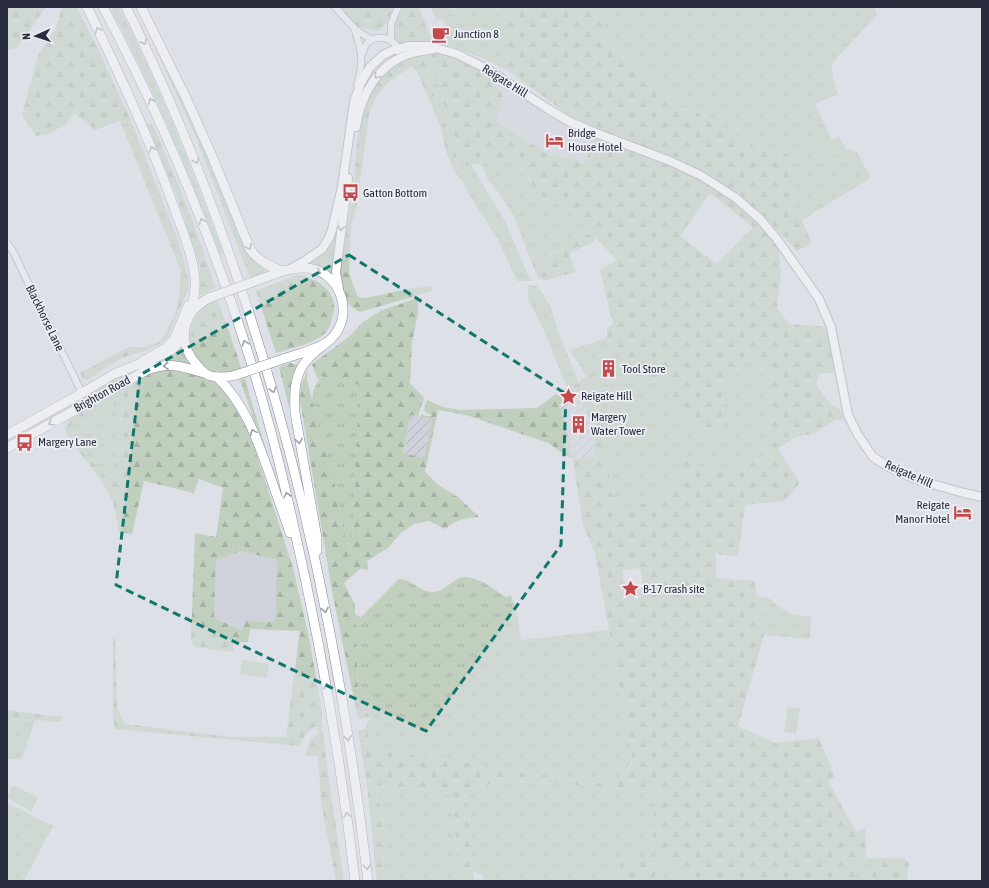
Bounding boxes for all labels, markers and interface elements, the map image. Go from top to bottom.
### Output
north arrow [16,16,56,56]
cafe icon: Junction 8 [431,24,451,44]
one-way arrow [95,27,103,34]
place label: Junction 8 [454,27,499,41]
text: N [20,33,32,40]
one-way arrow [139,38,147,45]
street label: Reigate Hill [480,61,531,101]
one-way arrow [375,71,382,79]
one-way arrow [148,98,156,105]
place label: Bridge House Hotel [568,126,623,154]
hotel icon: Bridge House Hotel [545,130,565,150]
one-way arrow [148,145,156,152]
one-way arrow [191,158,199,165]
bus stop icon: Gatton Bottom [340,183,360,203]
place label: Gatton Bottom [363,186,427,200]
one-way arrow [198,217,206,224]
one-way arrow [337,225,346,231]
one-way arrow [244,243,252,250]
one-way arrow [314,267,321,275]
street label: Blackhorse Lane [23,283,67,353]
one-way arrow [241,340,250,347]
building icon: Tool Store [599,359,619,379]
one-way arrow [163,361,169,370]
place label: Tool Store [622,362,666,376]
street label: Brighton Road [71,373,133,415]
one-way arrow [268,386,277,393]
place icon: Reigate Hill [558,386,578,406]
place label: Reigate Hill [581,389,633,403]
place label: Margery Water Tower [591,410,645,438]
building icon: Margery Water Tower [568,414,588,434]
one-way arrow [48,419,55,426]
one-way arrow [250,429,258,436]
bus stop icon: Margery Lane [15,432,35,452]
place label: Margery Lane [38,435,97,449]
one-way arrow [294,438,303,444]
street label: Reigate Hill [883,457,936,491]
one-way arrow [283,492,291,498]
place label: Reigate Manor Hotel [895,498,951,526]
hotel icon: Reigate Manor Hotel [953,502,973,522]
place icon: B-17 crash site [620,579,640,599]
place label: B-17 crash site [643,582,705,596]
one-way arrow [320,607,329,613]
one-way arrow [323,683,331,689]
one-way arrow [343,735,352,741]
one-way arrow [342,812,351,818]
one-way arrow [362,864,371,870]

